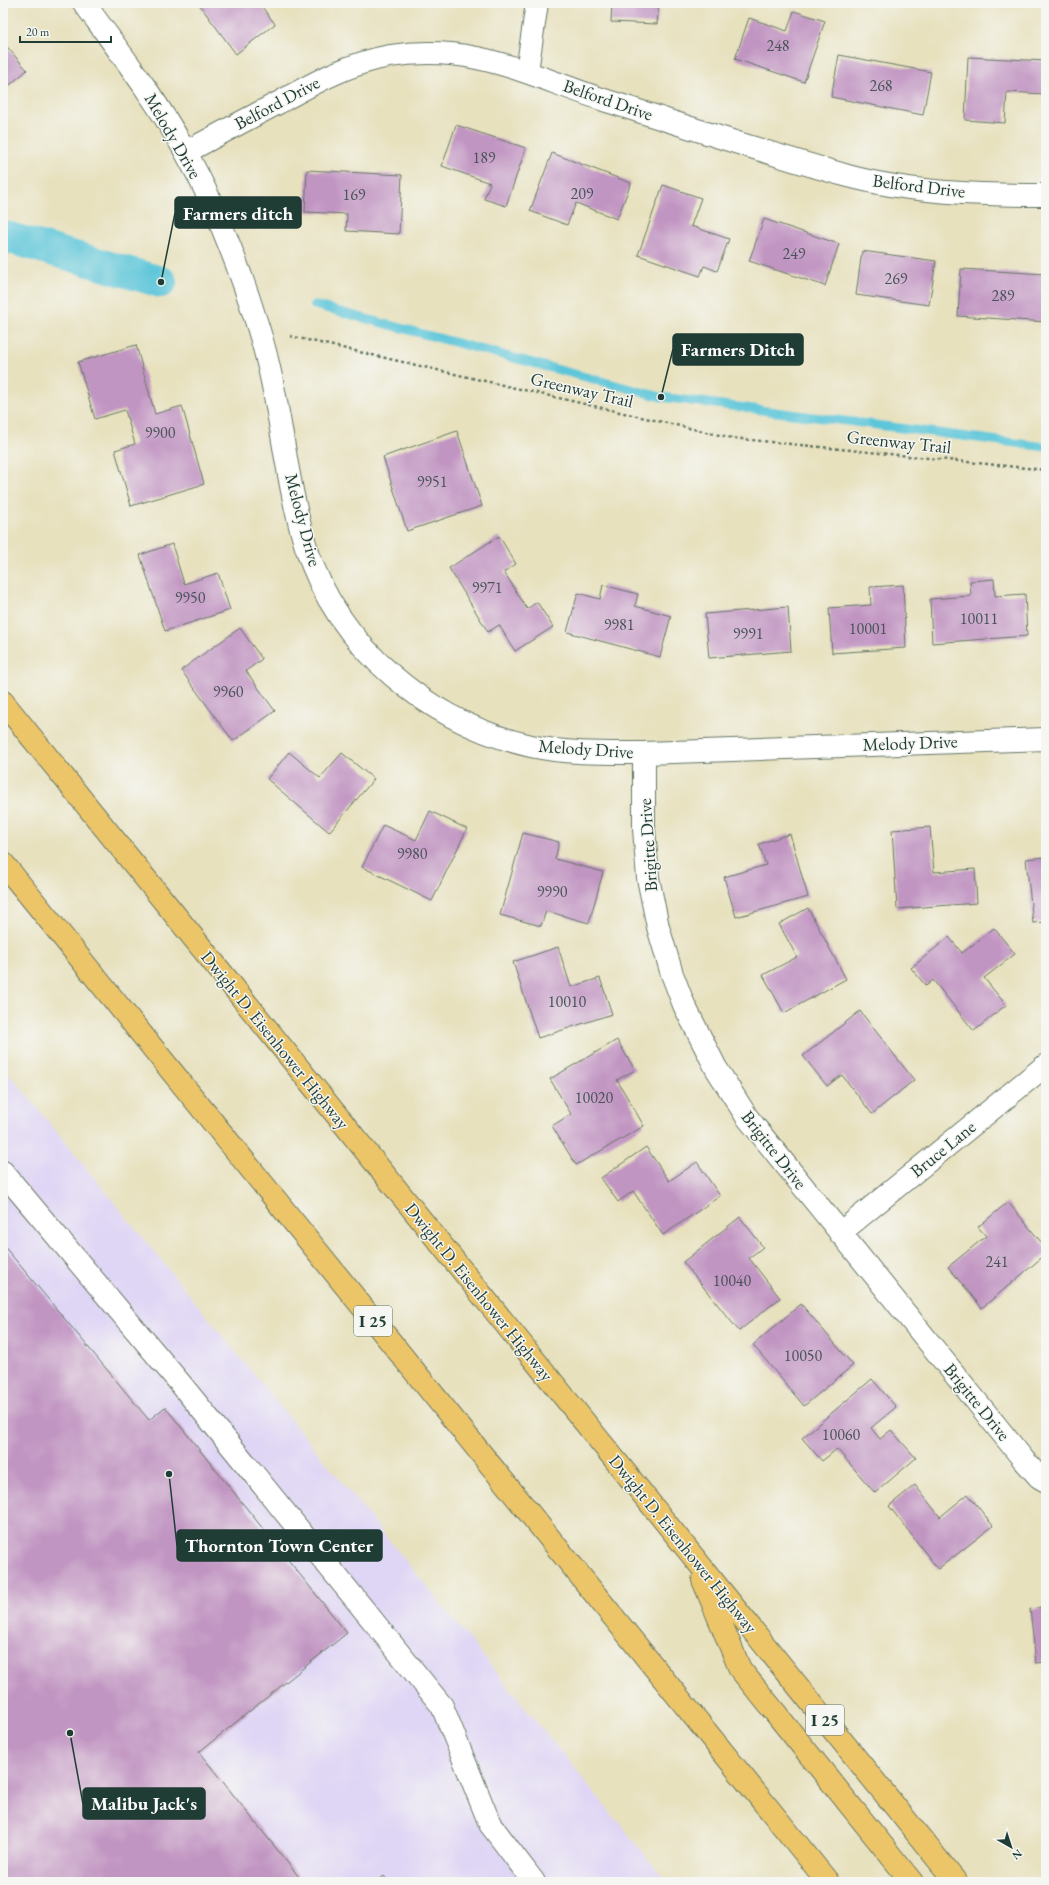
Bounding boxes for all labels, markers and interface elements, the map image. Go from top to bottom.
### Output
scale bar [20,18,111,44]
text: 20 m [26,24,50,40]
house number: 248 [766,35,790,56]
street label: Belford Drive [230,71,323,135]
street label: Belford Drive [560,73,656,126]
house number: 268 [869,75,893,96]
street label: Melody Drive [140,89,207,183]
house number: 189 [472,147,496,168]
street label: Belford Drive [871,168,967,203]
house number: 209 [570,183,594,204]
house number: 169 [342,184,366,205]
callout: Farmers ditch [175,197,301,228]
text: Farmers ditch [183,201,293,226]
house number: 249 [782,243,806,264]
house number: 269 [884,268,908,289]
house number: 289 [991,285,1015,306]
callout: Farmers Ditch [673,334,803,365]
text: Farmers Ditch [681,337,795,362]
street label: Greenway Trail [528,367,636,413]
house number: 9900 [145,422,176,443]
street label: Greenway Trail [846,425,952,458]
street label: Melody Drive [280,471,327,569]
house number: 9951 [417,471,447,492]
house number: 9971 [472,577,502,598]
house number: 9950 [175,587,206,608]
house number: 10011 [960,608,998,629]
house number: 9981 [604,614,634,635]
house number: 10001 [849,618,887,639]
house number: 9991 [733,623,763,644]
house number: 9960 [213,681,244,702]
street label: Melody Drive [862,729,958,756]
street label: Melody Drive [538,734,634,763]
street label: Brigitte Drive [633,798,662,893]
house number: 9980 [397,843,428,864]
house number: 9990 [537,881,568,902]
street label: Dwight D. Eisenhower Highway [196,946,355,1134]
house number: 10010 [548,991,587,1012]
house number: 10020 [575,1087,614,1108]
street label: Brigitte Drive [737,1106,812,1194]
street label: Bruce Lane [905,1115,980,1182]
street label: Dwight D. Eisenhower Highway [400,1198,559,1386]
house number: 241 [985,1251,1009,1272]
house number: 10040 [713,1270,752,1291]
road number: I 25 [354,1306,392,1336]
house number: 10050 [784,1345,823,1366]
street label: Brigitte Drive [939,1358,1016,1445]
house number: 10060 [822,1424,861,1445]
street label: Dwight D. Eisenhower Highway [604,1450,763,1638]
callout: Thornton Town Center [177,1530,382,1561]
text: Thornton Town Center [185,1533,373,1558]
road number: I 25 [806,1705,844,1735]
callout: Malibu Jack's [83,1788,205,1819]
text: Malibu Jack's [91,1791,197,1816]
north arrow [991,1827,1031,1867]
text: N [1009,1847,1025,1863]

